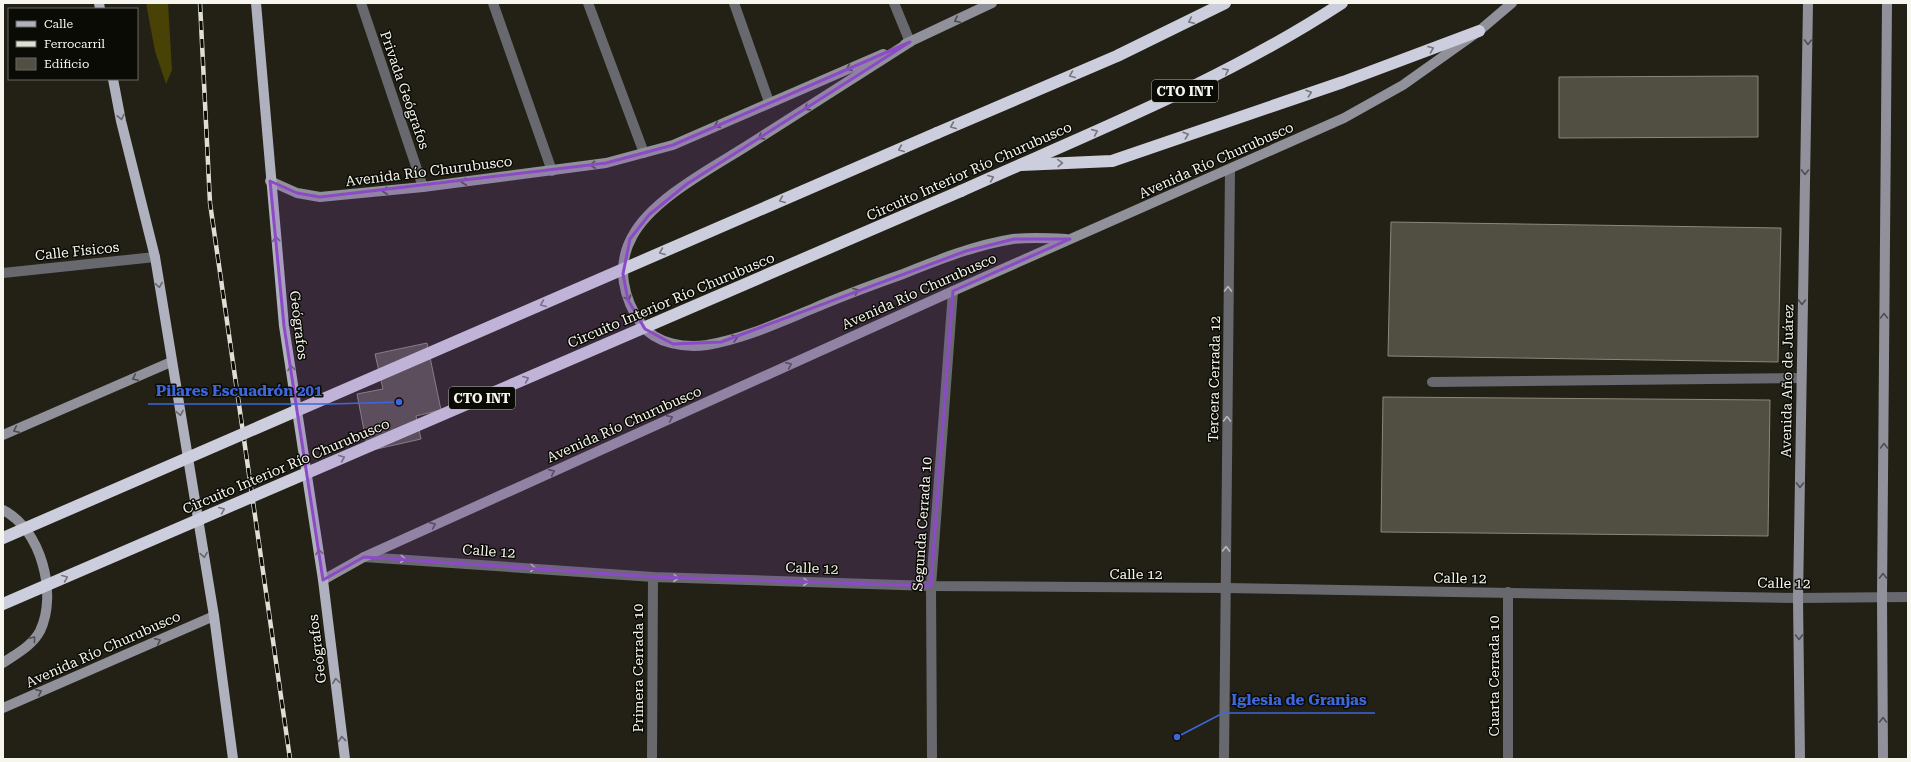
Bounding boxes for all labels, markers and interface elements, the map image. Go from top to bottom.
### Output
legend [8,8,138,80]
one-way arrow [953,15,961,23]
one-way arrow [1187,16,1195,24]
text: Calle [44,17,74,31]
street label: Privada Geógrafos [377,29,433,152]
text: Ferrocarril [44,37,105,51]
one-way arrow [1803,39,1812,45]
one-way arrow [1427,46,1434,54]
text: Edificio [44,57,89,71]
one-way arrow [845,63,853,71]
one-way arrow [1221,68,1229,76]
one-way arrow [1069,70,1077,78]
road number: CTO INT [1152,80,1218,102]
one-way arrow [1305,90,1312,98]
one-way arrow [804,103,811,110]
one-way arrow [116,114,124,120]
street label: Circuito Interior Río Churubusco [864,118,1074,224]
street label: Avenida Río Churubusco [1136,119,1296,201]
one-way arrow [713,120,721,128]
one-way arrow [950,121,957,129]
one-way arrow [1091,129,1099,137]
one-way arrow [758,132,765,140]
one-way arrow [1182,132,1189,140]
one-way arrow [898,144,905,152]
street label: Avenida Río Churubusco [345,153,513,189]
one-way arrow [1057,159,1063,168]
one-way arrow [590,160,596,169]
one-way arrow [1801,169,1809,175]
one-way arrow [987,175,995,183]
one-way arrow [461,177,467,186]
one-way arrow [381,186,388,195]
one-way arrow [778,196,785,204]
one-way arrow [272,236,281,242]
street label: Calle Físicos [34,239,120,263]
one-way arrow [659,247,667,255]
street label: Circuito Interior Río Churubusco [565,249,777,351]
street label: Avenida Río Churubusco [839,250,999,332]
one-way arrow [154,282,163,288]
one-way arrow [1224,286,1233,292]
one-way arrow [853,288,860,296]
street label: Geógrafos [287,290,311,361]
one-way arrow [623,295,632,302]
one-way arrow [540,299,547,307]
one-way arrow [1798,299,1806,305]
street label: Avenida Año de Juárez [1778,304,1796,458]
one-way arrow [1880,313,1889,319]
street label: Tercera Cerrada 12 [1205,316,1223,442]
one-way arrow [731,334,738,343]
one-way arrow [784,362,792,370]
one-way arrow [287,365,296,371]
one-way arrow [132,373,139,381]
one-way arrow [521,376,529,384]
callout: Pilares Escuadrón 201 [148,377,331,404]
text: Pilares Escuadrón 201 [156,382,323,400]
street label: Avenida Río Churubusco [544,383,704,465]
road number: CTO INT [449,387,515,409]
one-way arrow [175,410,183,416]
street label: Circuito Interior Río Churubusco [180,415,392,517]
one-way arrow [666,415,673,423]
one-way arrow [1223,416,1231,422]
one-way arrow [13,425,20,433]
one-way arrow [1879,443,1888,449]
one-way arrow [337,455,345,463]
street label: Segunda Cerrada 10 [909,456,935,592]
one-way arrow [547,469,555,477]
one-way arrow [1796,482,1804,488]
one-way arrow [219,506,226,514]
one-way arrow [430,522,437,530]
street label: Calle 12 [462,541,516,561]
one-way arrow [1222,546,1230,552]
one-way arrow [315,549,324,555]
one-way arrow [199,552,207,558]
one-way arrow [400,555,406,564]
street label: Calle 12 [785,559,839,577]
one-way arrow [530,564,536,573]
street label: Calle 12 [1109,566,1163,582]
street label: Calle 12 [1433,570,1487,586]
one-way arrow [673,573,679,582]
one-way arrow [1879,573,1887,579]
one-way arrow [61,574,68,582]
street label: Calle 12 [1757,575,1811,591]
one-way arrow [803,578,809,586]
street label: Primera Cerrada 10 [630,603,646,732]
street label: Avenida Río Churubusco [23,608,183,690]
street label: Geógrafos [305,613,329,684]
street label: Cuarta Cerrada 10 [1486,615,1502,737]
one-way arrow [1794,634,1803,640]
one-way arrow [29,636,36,643]
one-way arrow [154,637,161,645]
one-way arrow [331,678,340,684]
callout: Iglesia de Granjas [1223,686,1375,713]
one-way arrow [35,689,42,697]
text: Iglesia de Granjas [1231,691,1367,709]
one-way arrow [1879,717,1887,723]
one-way arrow [338,736,347,742]

